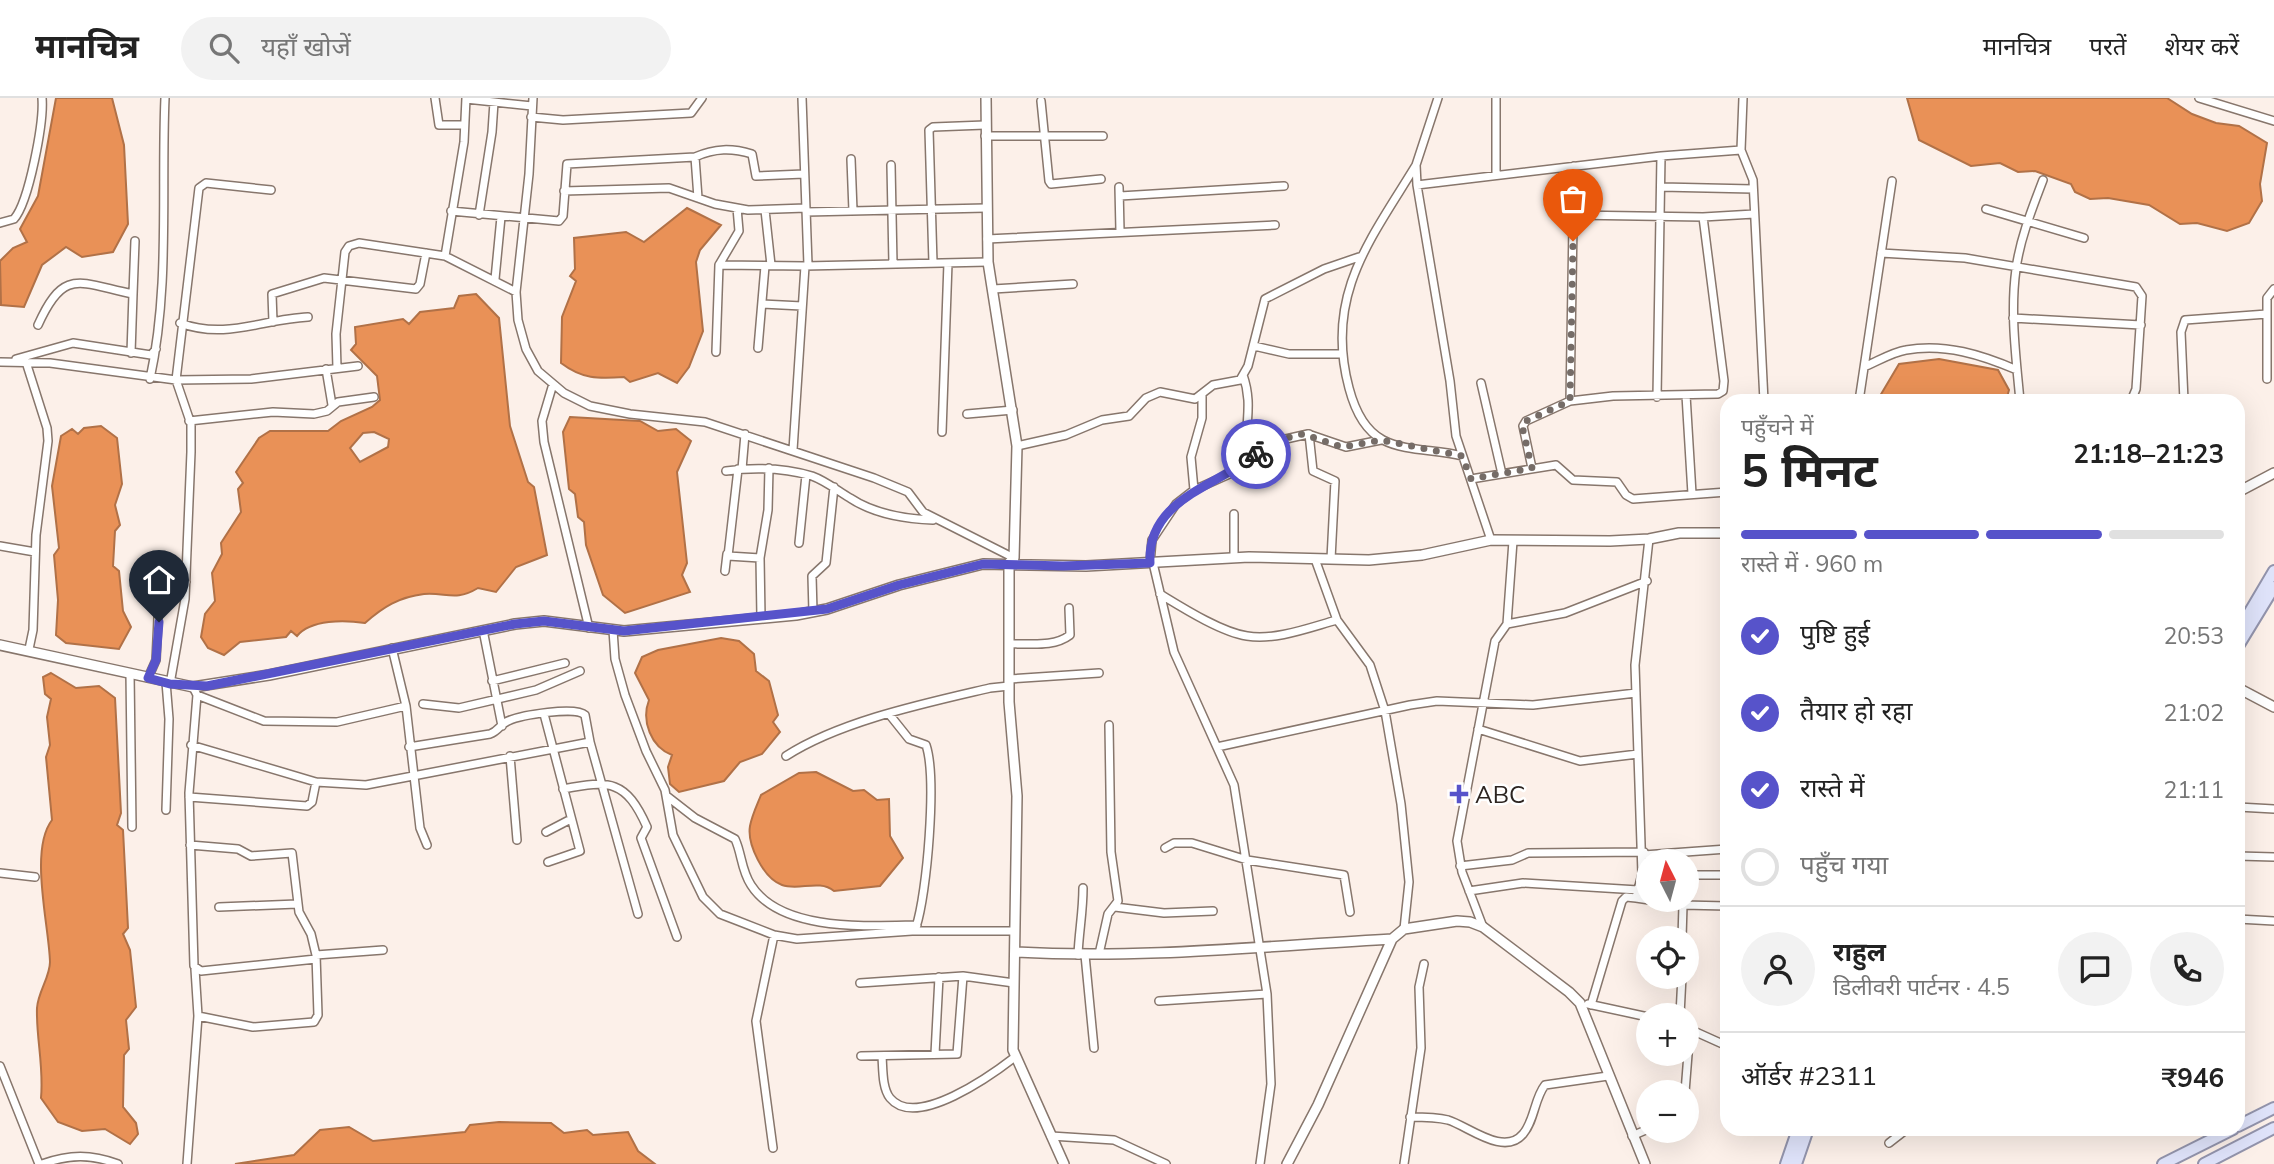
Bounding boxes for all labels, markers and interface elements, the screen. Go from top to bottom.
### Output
search box [181,17,671,80]
text: मानचित्र [35,25,139,66]
icon: search [205,29,243,67]
text: यहाँ खोजें [261,30,351,63]
text: मानचित्र [1983,31,2051,61]
text: परतें [2089,31,2126,61]
text: शेयर करें [2164,31,2239,61]
pin [1543,169,1603,241]
icon: bag [1554,180,1592,218]
text: पहुँचने में [1741,412,1813,441]
courier [1221,419,1291,489]
icon: bike [1237,435,1275,473]
text: 21:18–21:23 [2073,437,2224,470]
text: 5 मिनट [1741,441,1878,499]
text: रास्ते में · 960 m [1741,549,1883,578]
pin [129,550,189,622]
icon: home [140,561,178,599]
icon: check [1741,617,1779,655]
text: पुष्टि हुई [1800,617,1870,650]
text: 20:53 [2164,621,2224,650]
icon: check [1741,694,1779,732]
text: तैयार हो रहा [1800,694,1913,727]
text: 21:02 [2164,698,2224,727]
icon: check [1741,771,1779,809]
text: रास्ते में [1800,771,1865,804]
text: 21:11 [2164,775,2224,804]
place label: ABC [1475,779,1525,809]
marker: ABC [1449,784,1469,804]
text: पहुँच गया [1800,848,1888,881]
north arrow [1636,849,1699,912]
map controls [1636,849,1699,1143]
button: locate [1636,926,1699,989]
button: person [1741,932,1815,1006]
button: chat [2058,932,2132,1006]
button: phone [2150,932,2224,1006]
text: राहुल [1833,935,1886,968]
text: डिलीवरी पार्टनर · 4.5 [1833,972,2010,1001]
button: + [1636,1003,1699,1066]
text: ऑर्डर #2311 [1741,1059,1877,1092]
text: ₹946 [2162,1061,2224,1094]
button: − [1636,1080,1699,1143]

